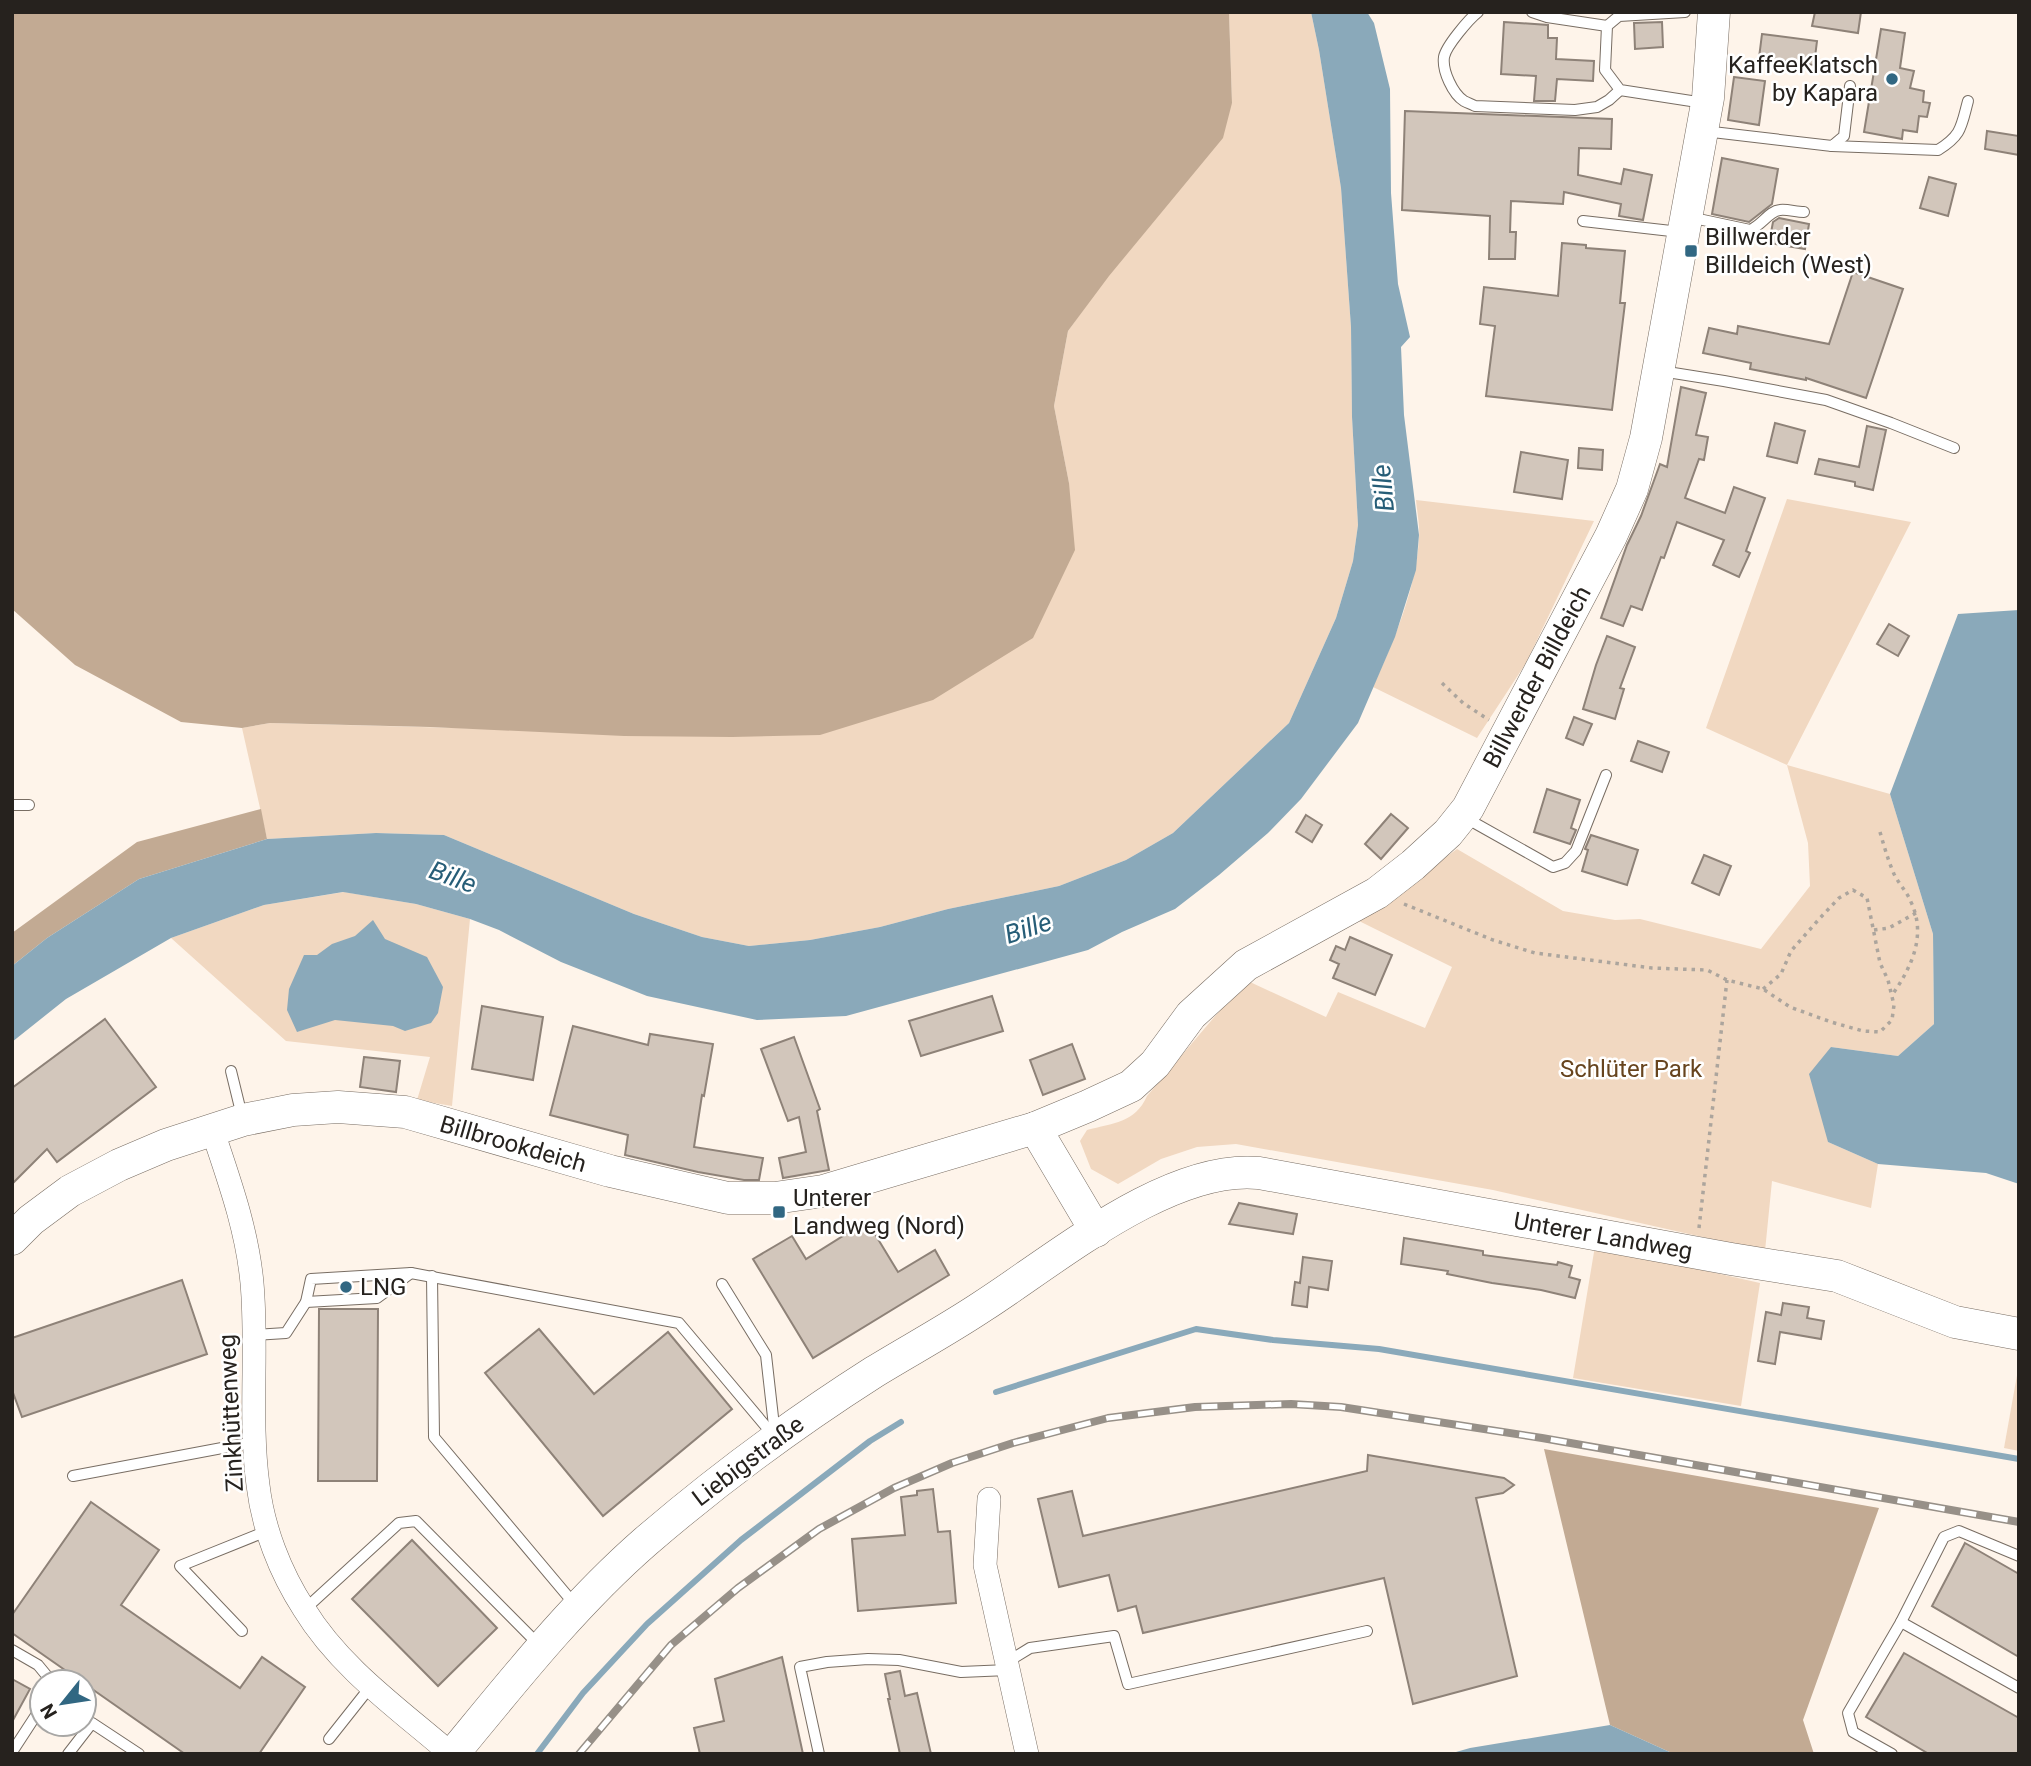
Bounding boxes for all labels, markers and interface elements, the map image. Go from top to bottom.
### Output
place label: KaffeeKlatsch by Kapara [1728,51,1878,107]
marker: KaffeeKlatsch by Kapara [1884,71,1900,87]
place label: Billwerder Billdeich (West) [1705,223,1872,279]
marker: Billwerder Billdeich (West) [1683,243,1699,259]
water label: Bille [1366,463,1400,513]
street label: Billwerder Billdeich [1477,581,1597,773]
water label: Bille [426,855,480,899]
water label: Bille [1001,906,1055,950]
park label: Schlüter Park [1560,1055,1703,1083]
street label: Billbrookdeich [437,1110,589,1178]
place label: Unterer Landweg (Nord) [793,1184,965,1240]
marker: Unterer Landweg (Nord) [771,1204,787,1220]
street label: Unterer Landweg [1511,1206,1695,1266]
place label: LNG [360,1273,406,1301]
marker: LNG [338,1279,354,1295]
street label: Zinkhüttenweg [213,1333,249,1493]
street label: Liebigstraße [687,1410,809,1512]
north arrow [28,1668,98,1738]
text: N [35,1700,62,1723]

